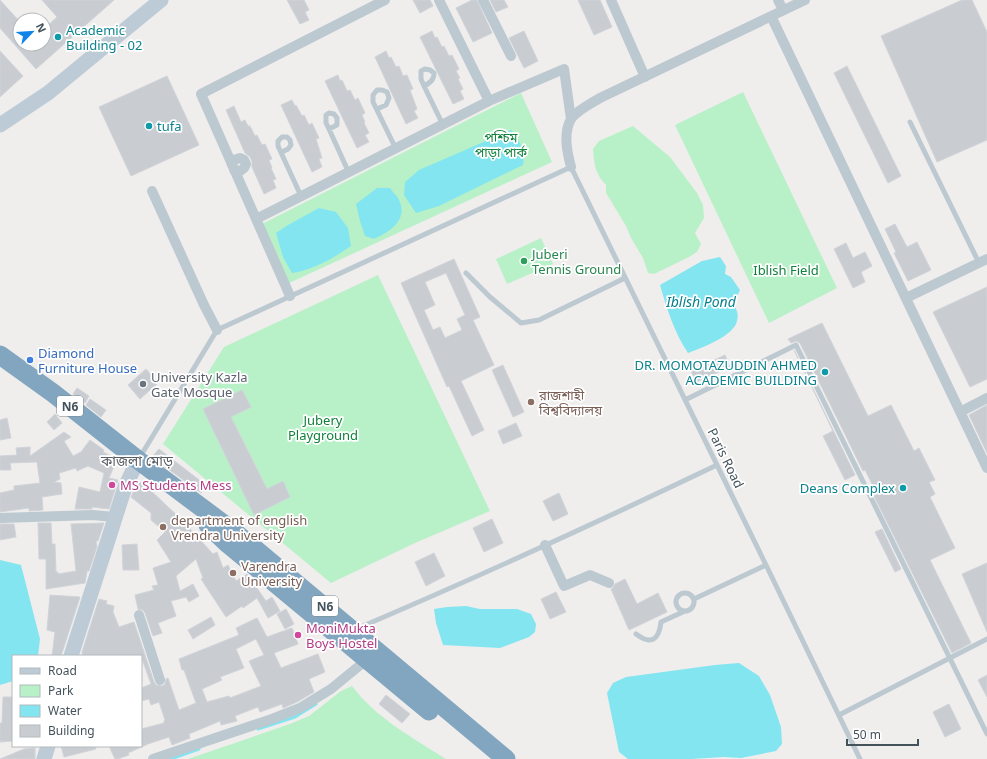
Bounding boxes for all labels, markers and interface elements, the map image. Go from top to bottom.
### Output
north arrow [12,12,52,52]
text: N [33,20,50,35]
place label: Academic Building - 02 [66,21,142,54]
marker: Academic Building - 02 [53,32,63,42]
place label: tufa [157,117,182,135]
marker: tufa [144,121,154,131]
park label: পশ্চিম পাড়া পার্ক [475,128,528,161]
place label: Juberi Tennis Ground [530,245,621,278]
marker: Juberi Tennis Ground [519,256,529,266]
park label: Iblish Field [753,261,819,279]
water label: Iblish Pond [665,292,737,311]
place label: Diamond Furniture House [38,344,137,377]
marker: Diamond Furniture House [25,355,35,365]
place label: DR. MOMOTAZUDDIN AHMED ACADEMIC BUILDING [634,356,817,389]
marker: DR. MOMOTAZUDDIN AHMED ACADEMIC BUILDING [820,367,830,377]
place label: University Kazla Gate Mosque [151,368,248,401]
marker: University Kazla Gate Mosque [138,379,148,389]
place label: রাজশাহী বিশ্ববিদ্যালয় [538,386,603,419]
road number: N6 [57,396,83,416]
marker: রাজশাহী বিশ্ববিদ্যালয় [526,397,536,407]
park label: Jubery Playground [288,411,358,444]
street label: Paris Road [704,425,748,491]
district label: কাজলা মোড় [100,451,174,470]
place label: MS Students Mess [120,476,231,494]
place label: Deans Complex [800,479,895,497]
marker: MS Students Mess [107,480,117,490]
marker: Deans Complex [898,483,908,493]
place label: department of english Vrendra University [171,511,307,544]
marker: department of english Vrendra University [158,522,168,532]
place label: Varendra University [241,557,302,590]
marker: Varendra University [228,568,238,578]
road number: N6 [312,596,338,616]
place label: MoniMukta Boys Hostel [306,619,377,652]
marker: MoniMukta Boys Hostel [293,630,303,640]
legend [12,655,142,747]
text: Road [48,662,77,679]
text: Park [48,682,74,699]
text: Water [48,702,82,719]
scale bar [847,721,918,747]
text: Building [48,722,95,739]
text: 50 m [853,726,881,743]

